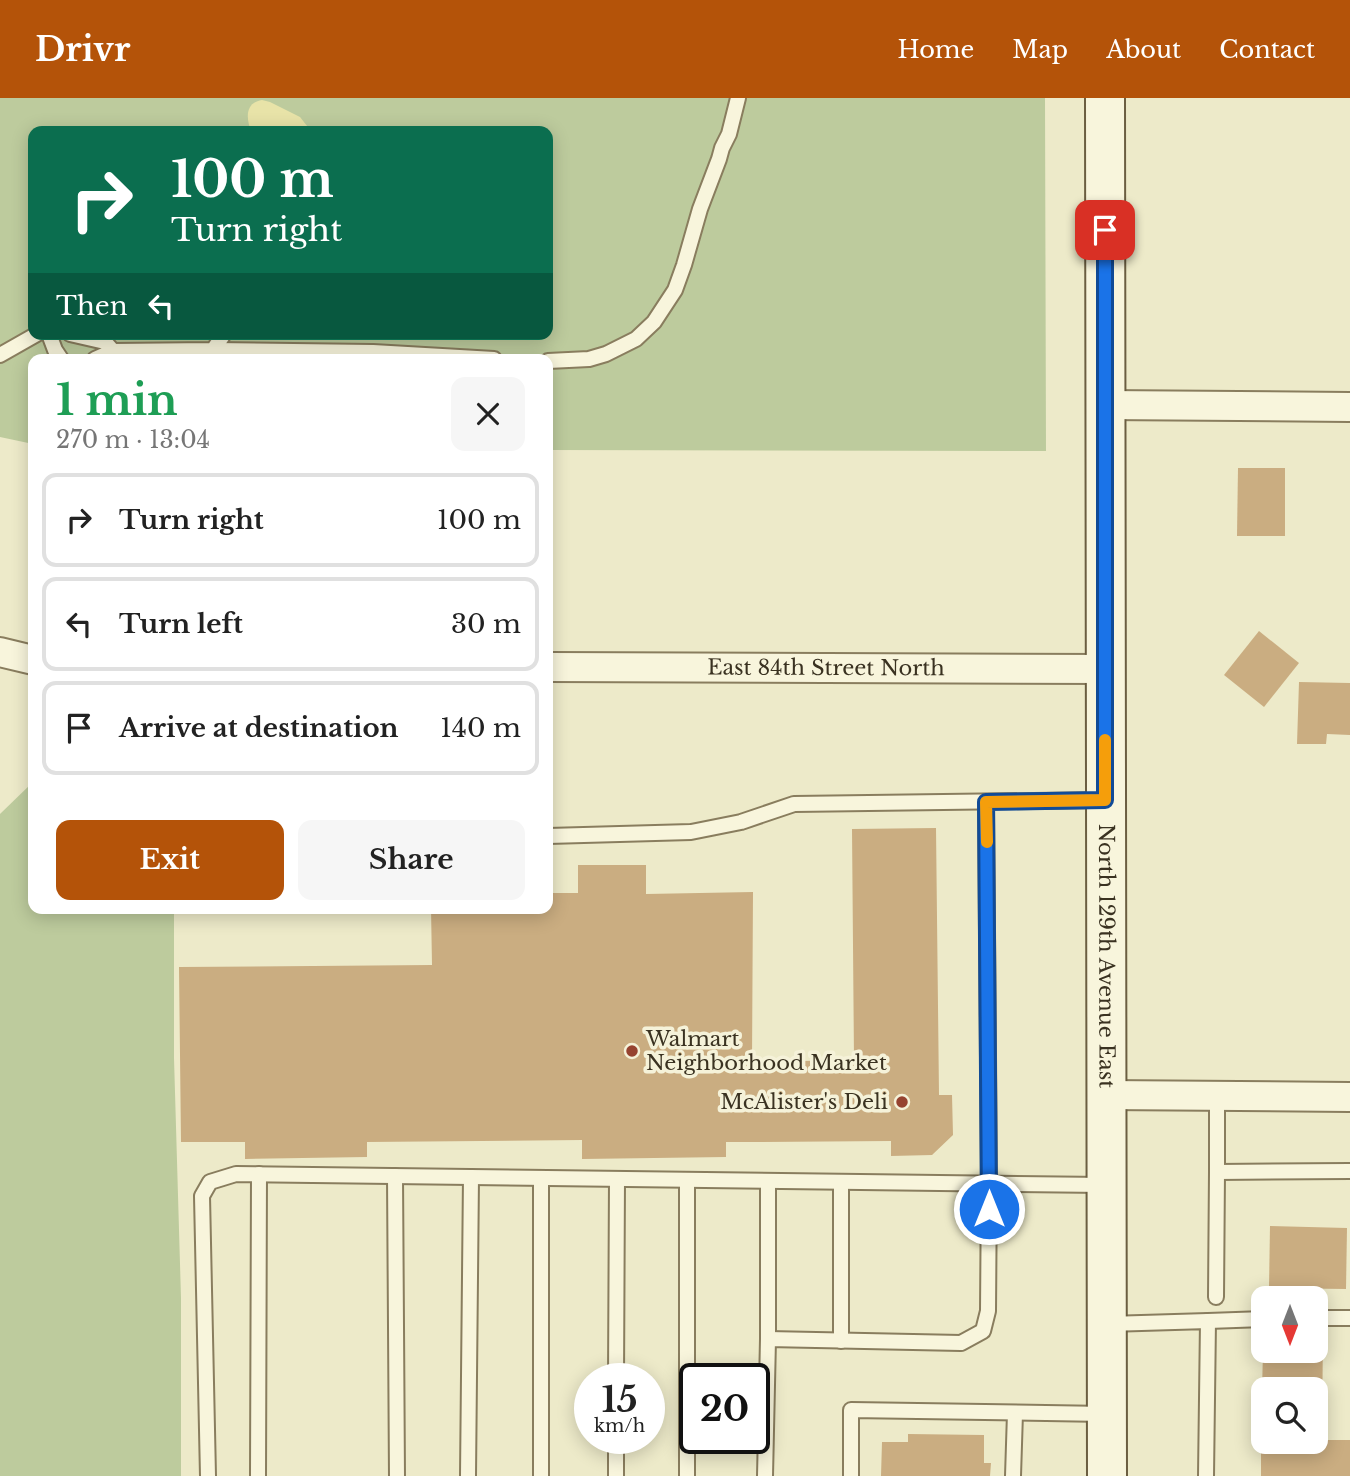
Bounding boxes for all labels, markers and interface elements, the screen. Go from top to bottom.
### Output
text: Drivr [35,29,130,70]
text: Home [898,35,974,64]
text: Map [1012,35,1068,64]
text: About [1106,35,1181,64]
text: Contact [1219,35,1315,64]
text: 100 m [171,149,334,210]
icon: right [56,154,147,245]
pin [1075,200,1135,260]
text: Turn right [171,210,342,250]
icon: arrive [1086,211,1124,249]
icon: left [142,287,180,325]
text: Then [56,290,128,322]
text: 1 min [56,374,178,426]
button: close [451,377,525,451]
text: 270 m · 13:04 [56,426,210,454]
icon: right [60,501,98,539]
text: Turn right [119,504,264,536]
text: 100 m [437,504,521,536]
icon: left [60,605,98,643]
text: Turn left [119,608,243,640]
text: 30 m [451,608,521,640]
street label: East 84th Street North [707,655,945,681]
icon: arrive [60,709,98,747]
text: Arrive at destination [119,712,399,744]
text: 140 m [440,712,521,744]
button: Exit [56,820,284,900]
button: Share [298,820,525,900]
street label: North 129th Avenue East [1093,824,1119,1088]
place label: Walmart Neighborhood Market [645,1026,887,1076]
marker: Walmart Neighborhood Market [624,1043,640,1059]
place label: McAlister's Deli [720,1089,888,1115]
marker: McAlister's Deli [894,1094,910,1110]
position arrow [952,1172,1026,1246]
north arrow [1251,1286,1328,1363]
map controls [1251,1286,1328,1454]
speed limit sign: 20 [679,1363,770,1454]
button: search [1251,1377,1328,1454]
text: 15 [601,1378,638,1421]
text: km/h [594,1415,645,1437]

